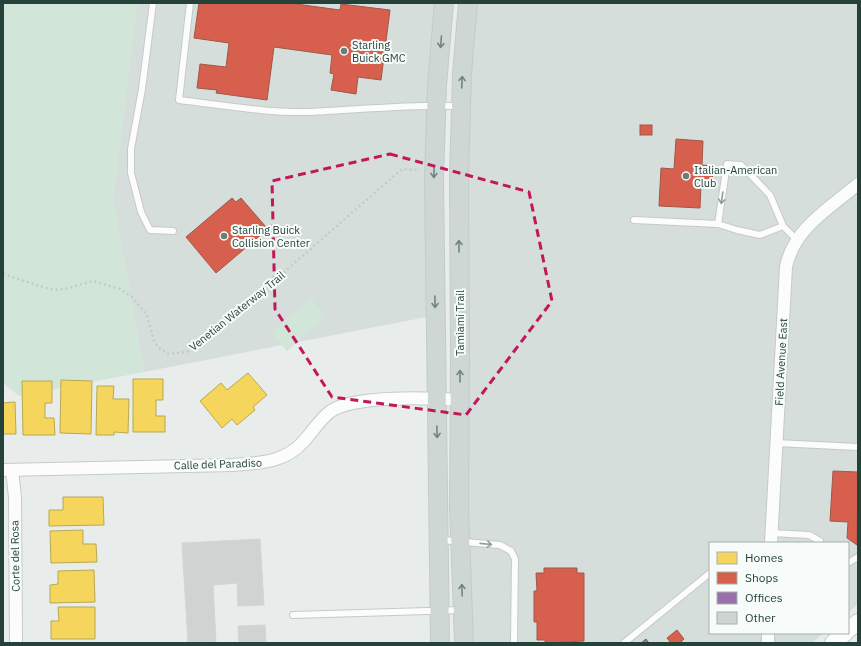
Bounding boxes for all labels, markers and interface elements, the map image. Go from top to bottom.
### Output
one-way arrow [437,35,444,48]
place label: Starling Buick GMC [352,38,406,65]
marker: Starling Buick GMC [339,46,349,56]
one-way arrow [458,76,465,89]
place label: Italian-American Club [694,163,777,190]
one-way arrow [430,165,438,178]
marker: Italian-American Club [681,171,691,181]
one-way arrow [718,191,726,204]
place label: Starling Buick Collision Center [232,223,310,250]
marker: Starling Buick Collision Center [219,231,229,241]
one-way arrow [456,240,463,253]
street label: Venetian Waterway Trail [186,268,288,354]
street label: Tamiami Trail [453,290,467,356]
one-way arrow [431,295,439,308]
street label: Field Avenue East [772,318,790,406]
one-way arrow [456,370,464,383]
one-way arrow [433,425,441,438]
street label: Calle del Paradiso [174,455,262,473]
street label: Corte del Rosa [7,520,23,592]
one-way arrow [479,540,492,548]
legend [709,542,849,634]
text: Homes [745,550,783,565]
text: Shops [745,570,778,585]
one-way arrow [458,584,466,597]
text: Offices [745,590,783,605]
text: Other [745,610,776,625]

